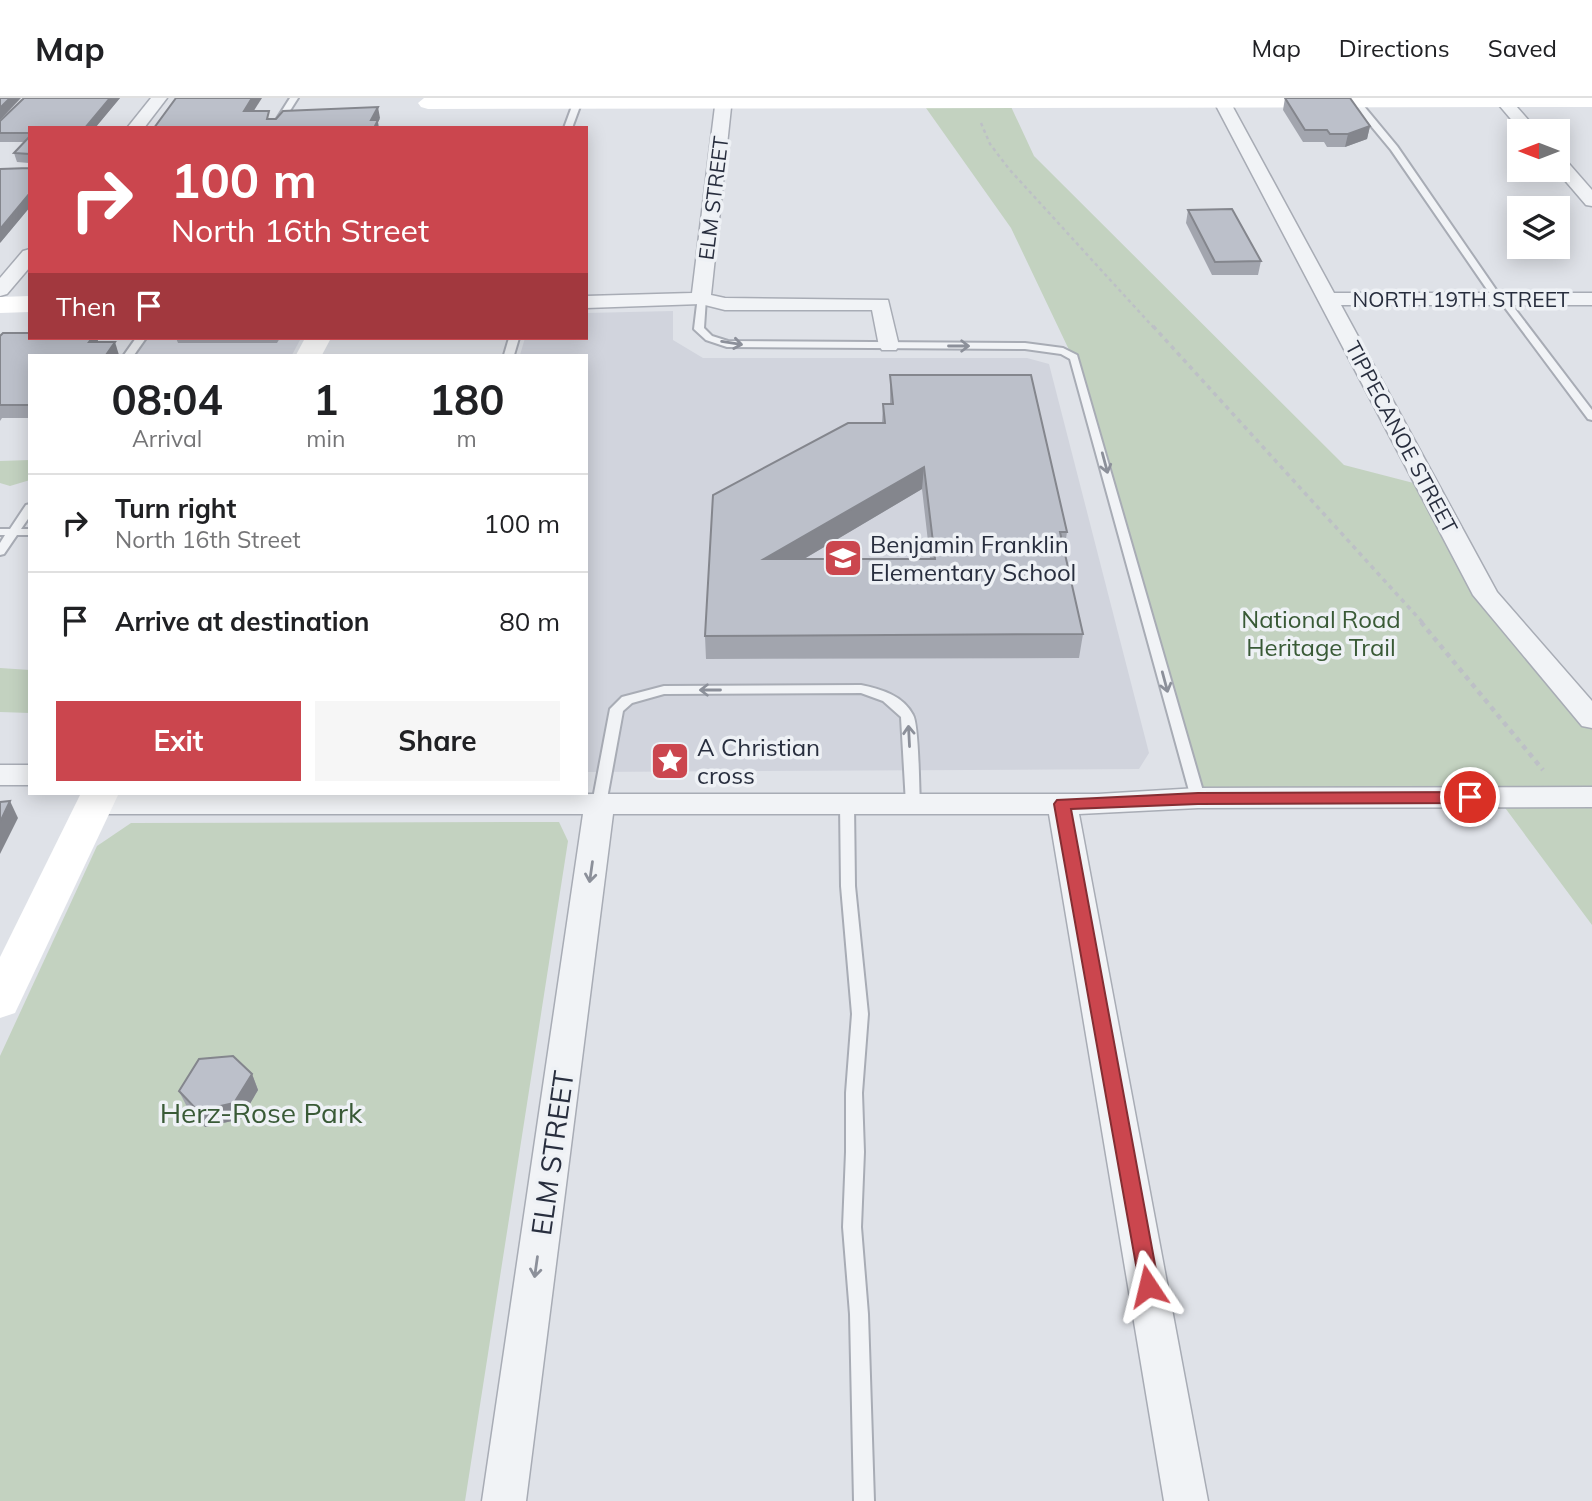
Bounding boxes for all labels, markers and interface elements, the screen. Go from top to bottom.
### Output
text: Map [35,28,105,69]
text: Map [1251,33,1301,63]
text: Directions [1339,33,1450,63]
text: Saved [1488,33,1557,63]
north arrow [1507,119,1570,182]
map controls [1507,119,1570,259]
street label: ELM STREET [693,134,734,261]
text: 100 m [171,149,317,210]
icon: right [56,154,147,245]
button: layers [1507,196,1570,259]
text: North 16th Street [171,210,429,250]
street label: NORTH 19TH STREET [1353,286,1570,312]
icon: arrive [130,287,168,325]
text: Then [56,290,116,323]
street label: TIPPECANOE STREET [1340,336,1464,538]
one-way arrow [720,337,743,350]
one-way arrow [947,339,970,353]
text: 08:04 [112,373,223,426]
text: 1 [313,373,338,426]
text: 180 [429,373,504,426]
text: Arrival [132,424,202,453]
text: min [306,424,345,453]
text: m [457,424,477,453]
one-way arrow [1099,451,1112,473]
text: Turn right [115,492,236,525]
icon: right [56,504,94,542]
text: 100 m [484,507,560,540]
text: North 16th Street [115,525,301,554]
place label: Benjamin Franklin Elementary School [870,529,1076,587]
school or university icon: Benjamin Franklin Elementary School [822,537,864,579]
icon: arrive [56,602,94,640]
park label: National Road Heritage Trail [1241,604,1401,662]
text: Arrive at destination [115,605,370,638]
text: 80 m [499,605,560,638]
one-way arrow [1160,671,1173,693]
one-way arrow [699,683,722,697]
button: Exit [56,701,301,781]
button: Share [315,701,560,781]
one-way arrow [902,725,915,748]
place label: A Christian cross [697,732,820,790]
place icon: A Christian cross [649,740,691,782]
pin [1440,767,1500,827]
icon: arrive [1451,778,1489,816]
one-way arrow [584,860,597,883]
street label: ELM STREET [523,1068,581,1238]
park label: Herz-Rose Park [160,1095,363,1130]
position arrow [1111,1249,1185,1323]
one-way arrow [529,1255,542,1278]

